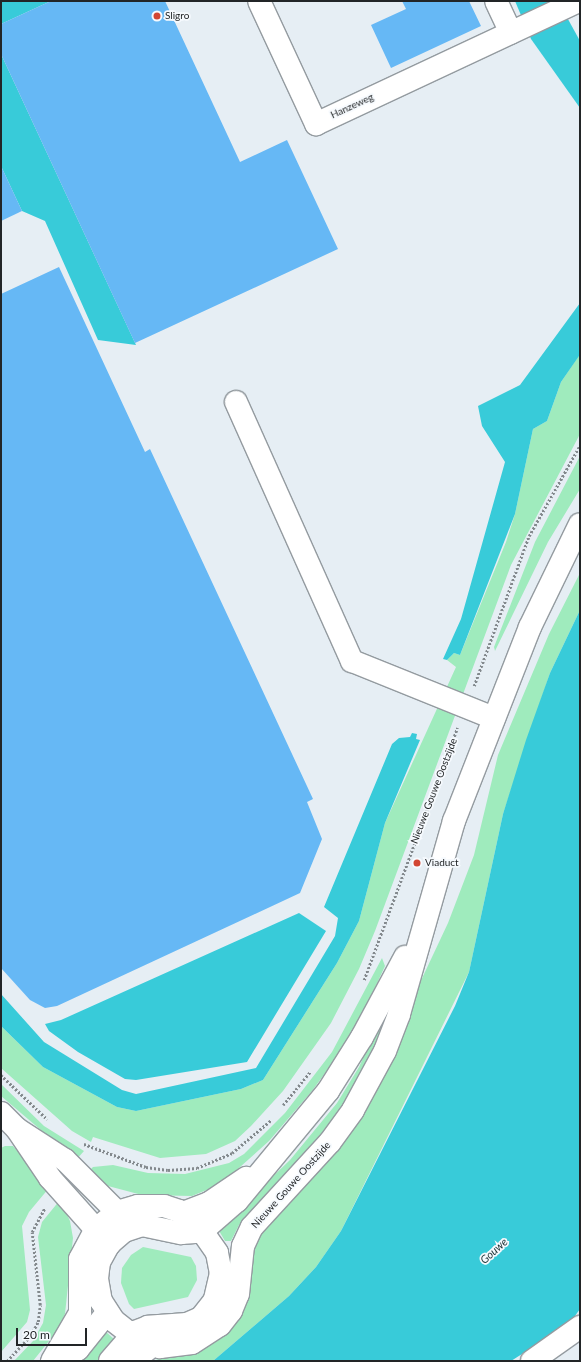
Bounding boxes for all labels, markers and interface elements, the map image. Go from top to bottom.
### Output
place label: Sligro [165,10,189,22]
marker: Sligro [152,11,162,21]
street label: Hanzeweg [329,91,375,121]
street label: Nieuwe Gouwe Oostzijde [408,736,460,846]
place label: Viaduct [425,857,459,869]
marker: Viaduct [412,858,422,868]
street label: Nieuwe Gouwe Oostzijde [249,1139,333,1231]
water label: Gouwe [478,1235,510,1267]
scale bar [18,1320,89,1346]
text: 20 m [23,1327,50,1342]

